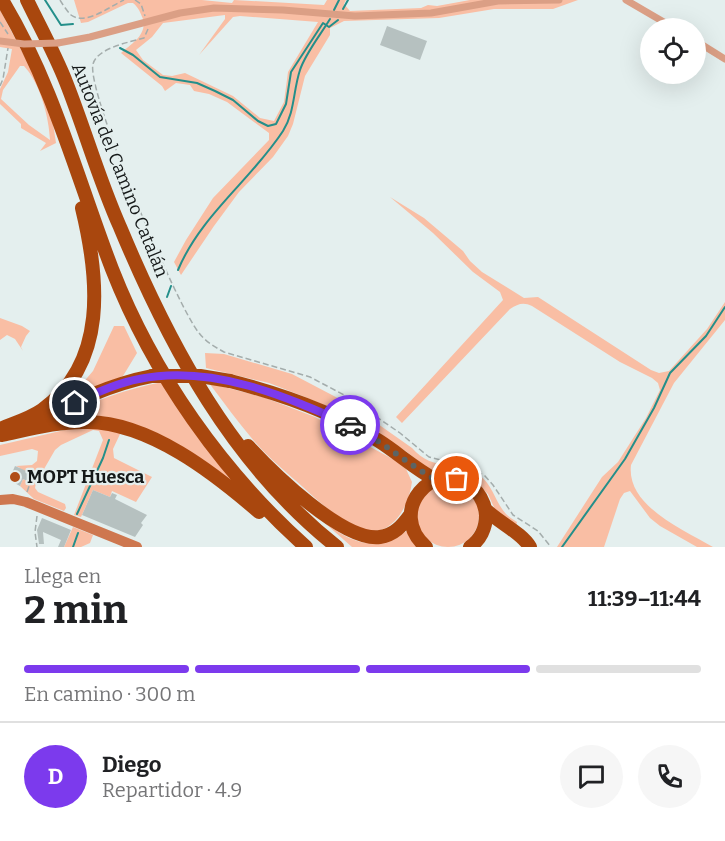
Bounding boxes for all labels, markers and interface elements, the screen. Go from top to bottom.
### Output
map controls [640,18,706,84]
button: locate [640,18,706,84]
street label: Autovía del Camino Catalán [67,60,173,281]
pin [49,377,100,428]
icon: home [58,386,91,419]
courier [320,395,380,455]
icon: car [334,409,367,442]
pin [431,453,482,504]
icon: bag [440,462,473,495]
place label: MOPT Huesca [27,466,144,488]
marker: MOPT Huesca [8,470,22,484]
text: Llega en [24,564,101,588]
text: 11:39–11:44 [588,585,701,612]
text: 2 min [24,587,128,633]
text: En camino · 300 m [24,682,195,706]
button: chat [560,745,623,808]
button: phone [638,745,701,808]
text: Diego [102,751,161,778]
text: D [48,763,63,790]
text: Repartidor · 4.9 [102,778,242,802]

